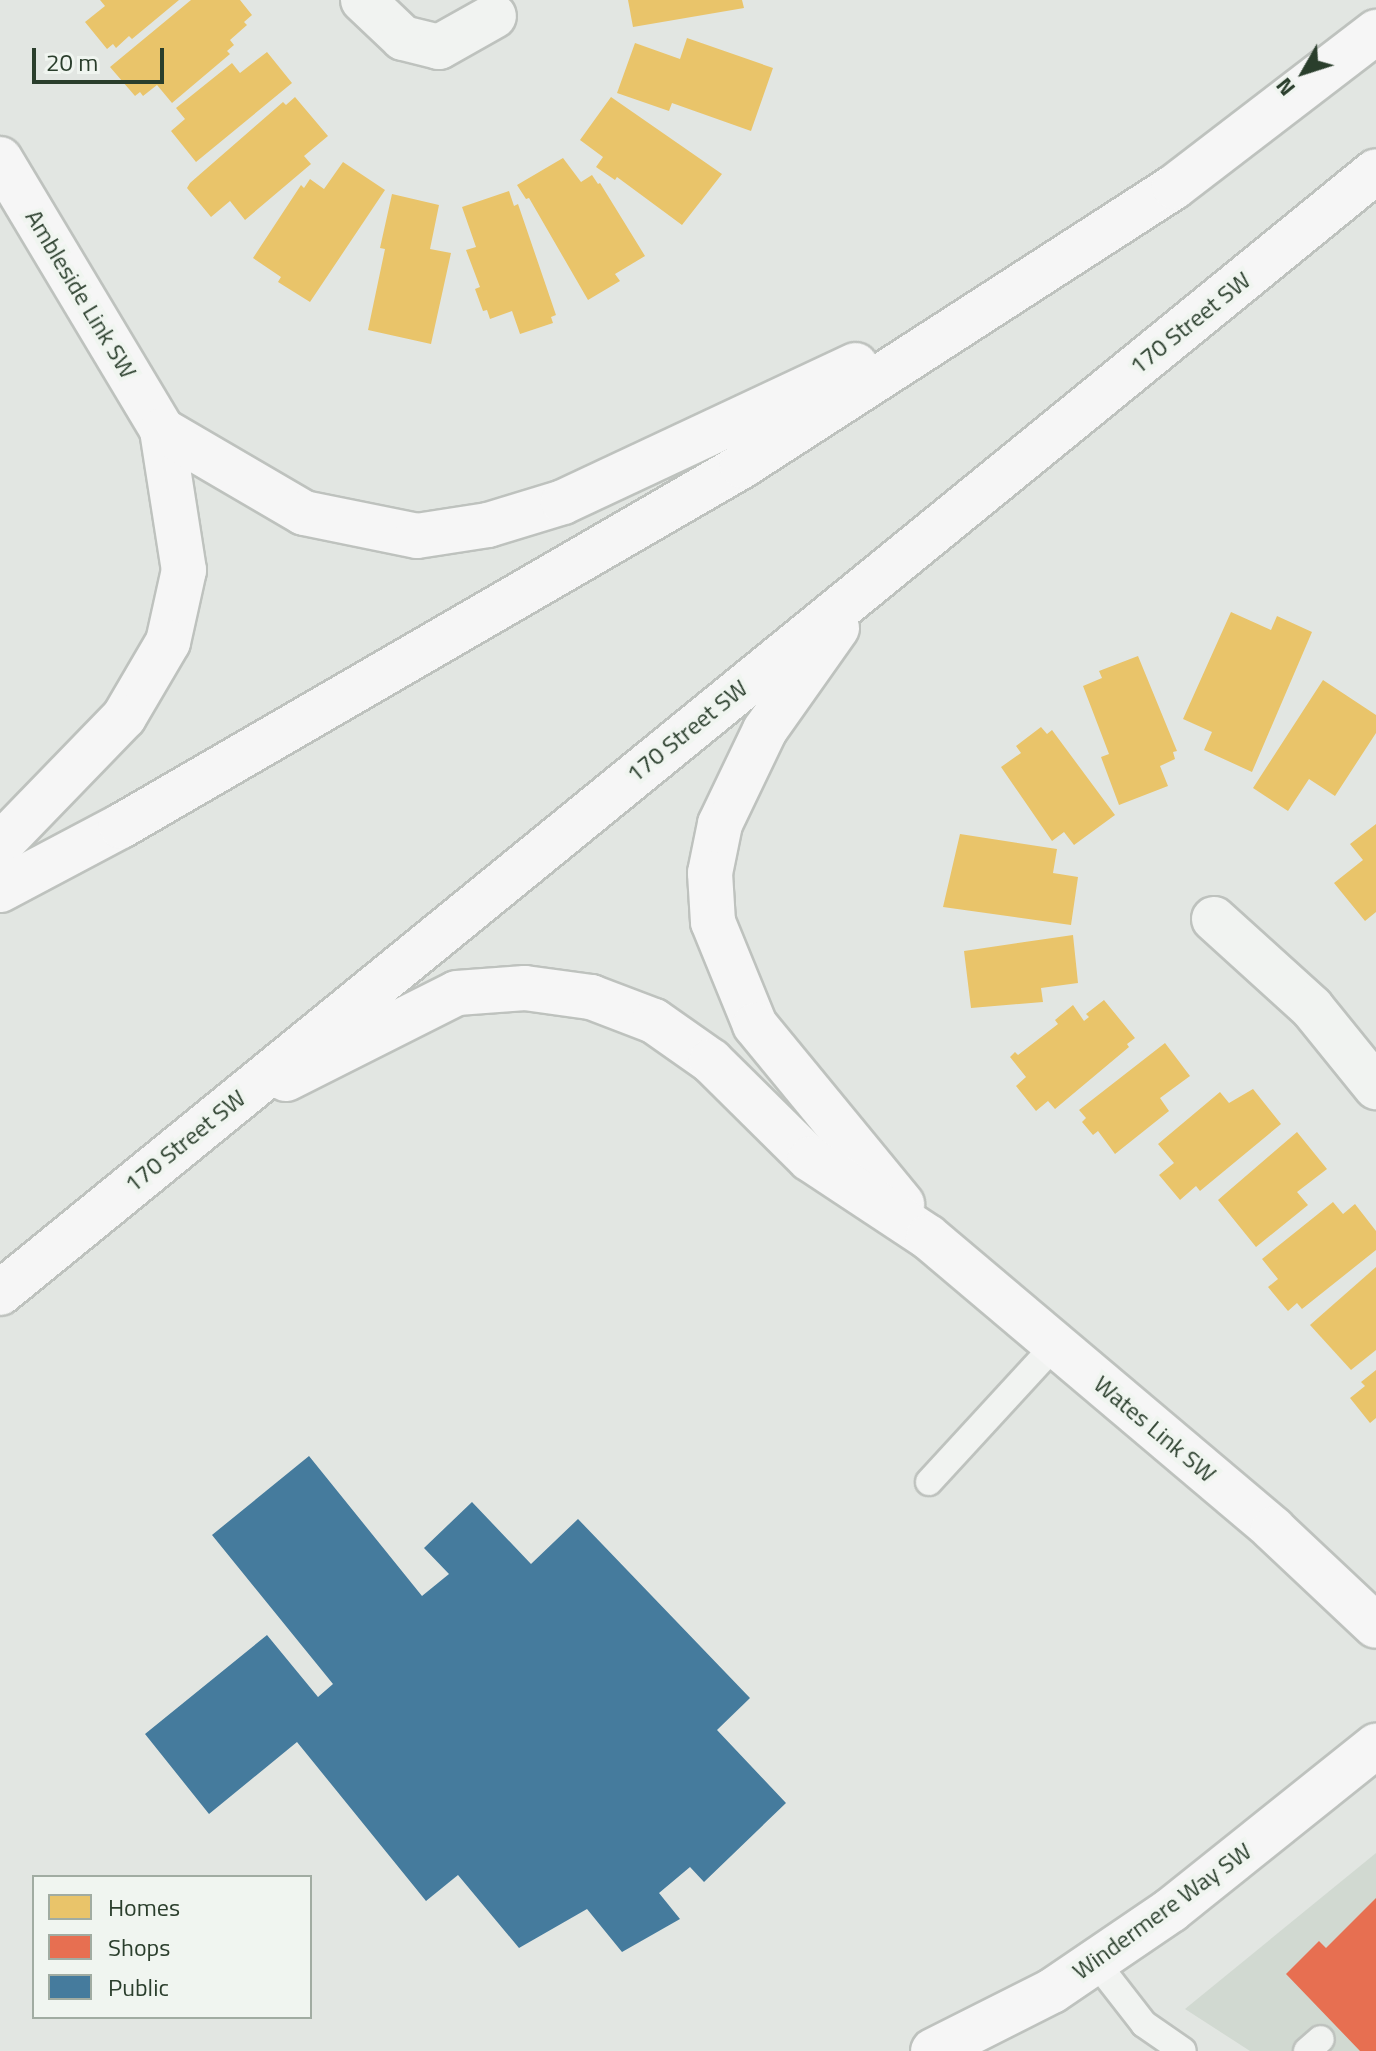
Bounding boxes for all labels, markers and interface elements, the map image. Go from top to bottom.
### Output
scale bar [36,32,168,82]
north arrow [1264,32,1344,112]
text: 20 m [46,44,98,80]
text: N [1267,70,1303,104]
street label: Ambleside Link SW [19,204,143,384]
street label: 170 Street SW [1124,266,1256,380]
street label: 170 Street SW [621,674,753,788]
street label: 170 Street SW [119,1084,251,1198]
street label: Wates Link SW [1088,1370,1222,1488]
street label: Windermere Way SW [1067,1836,1257,1986]
legend [32,1875,312,2019]
text: Homes [108,1889,180,1925]
text: Shops [108,1929,170,1965]
text: Public [108,1969,169,2005]

